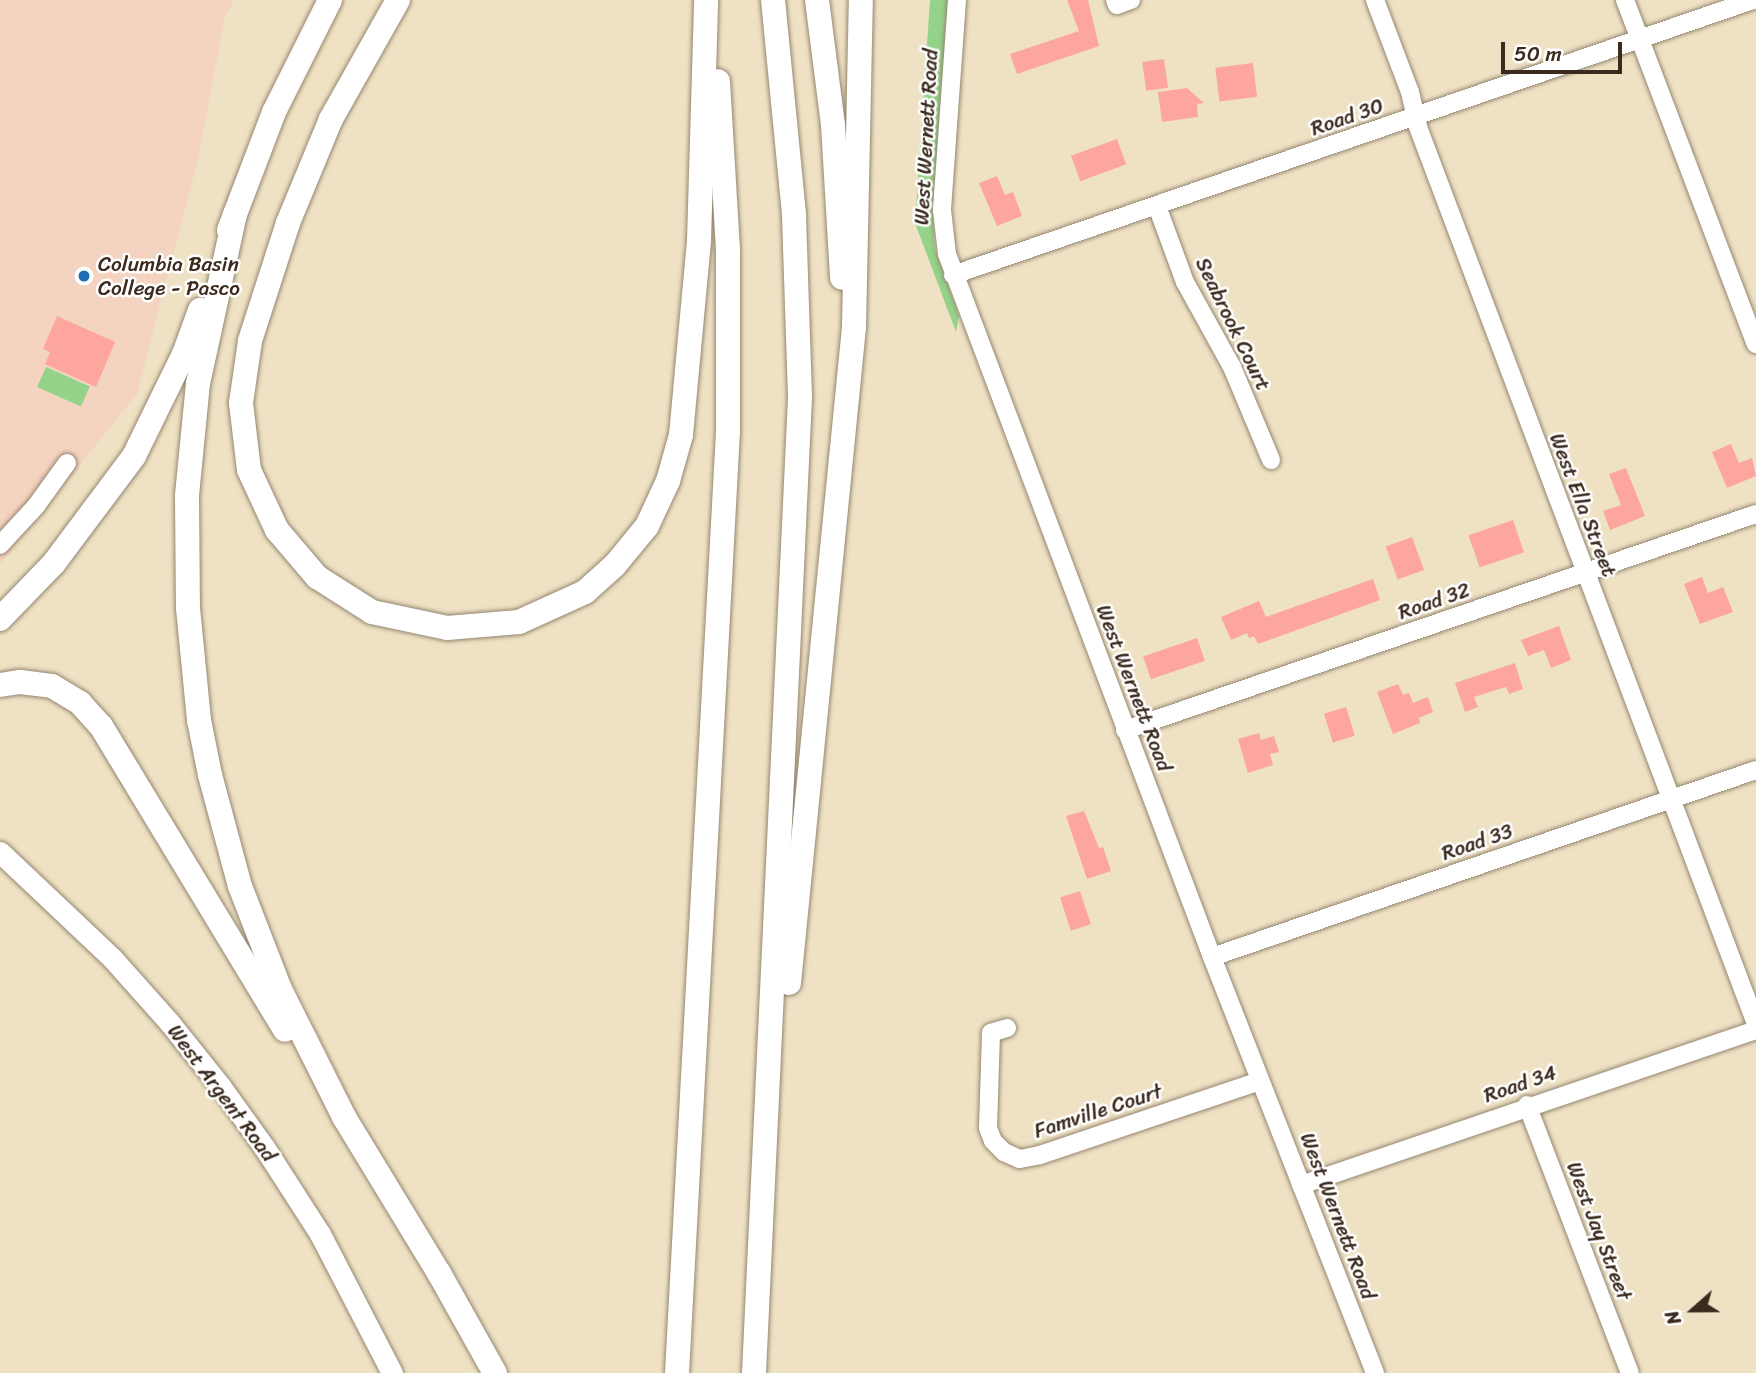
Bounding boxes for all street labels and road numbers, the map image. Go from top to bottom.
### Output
street label: West Wernett Road [909,48,943,226]
street label: Road 30 [1307,93,1387,141]
street label: Seabrook Court [1190,253,1276,395]
street label: West Ella Street [1544,430,1622,580]
street label: Road 32 [1395,577,1473,625]
street label: West Wernett Road [1091,601,1177,775]
street label: Road 33 [1438,818,1516,866]
street label: West Argent Road [162,1019,282,1167]
street label: Road 34 [1480,1060,1560,1108]
street label: Famville Court [1030,1078,1166,1144]
street label: West Wernett Road [1295,1129,1381,1303]
street label: West Jay Street [1561,1157,1637,1305]

